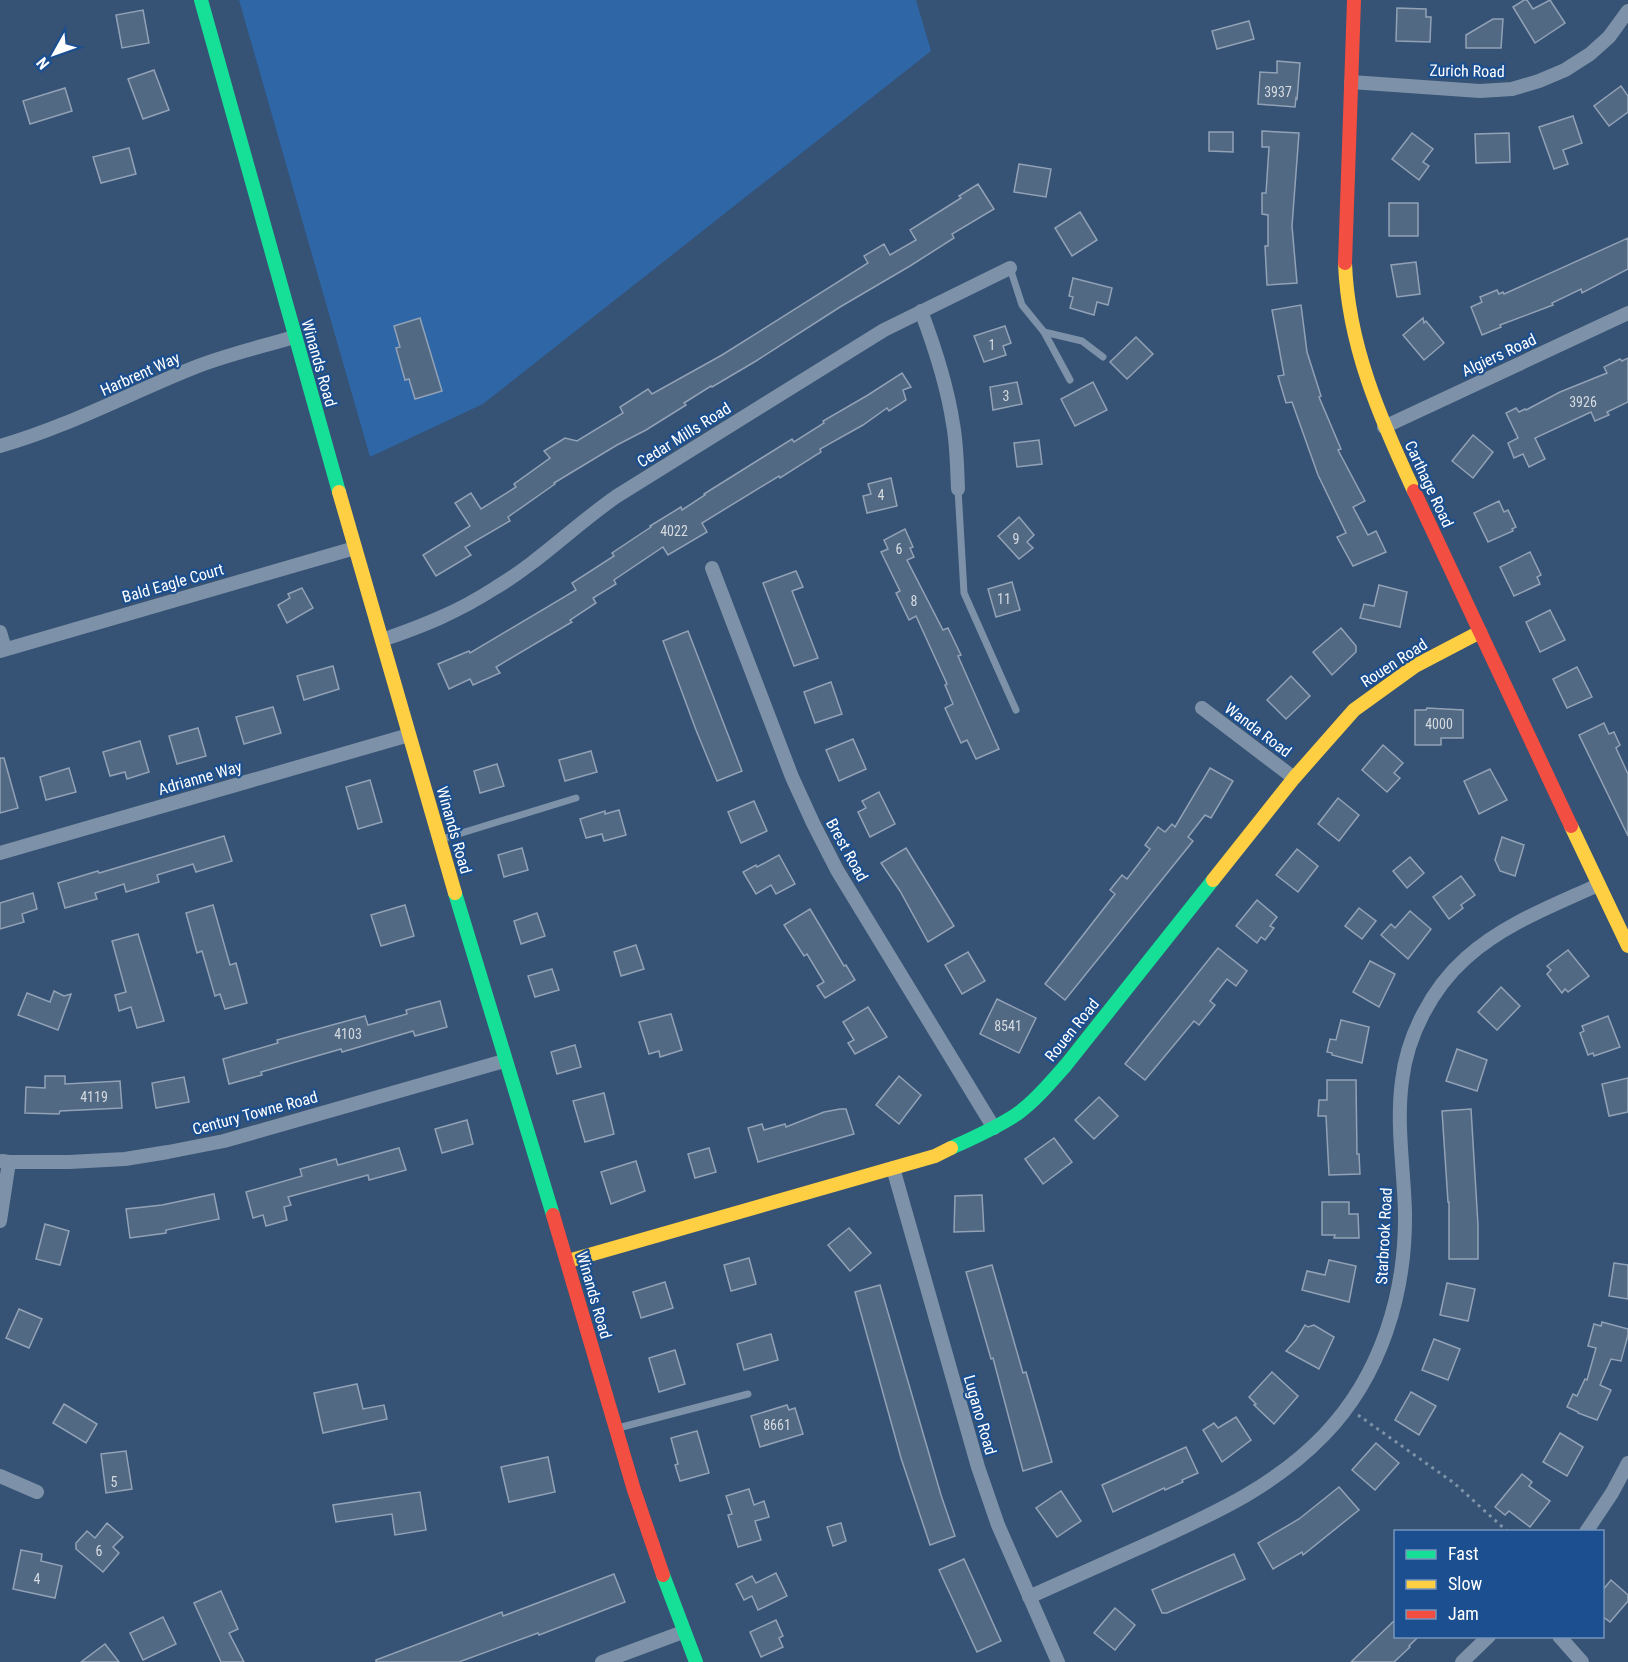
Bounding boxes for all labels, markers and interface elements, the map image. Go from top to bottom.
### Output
north arrow [24,24,84,84]
text: N [32,53,53,73]
street label: Zurich Road [1429,61,1505,81]
house number: 3937 [1264,84,1292,100]
street label: Winands Road [297,317,341,409]
street label: Algiers Road [1459,329,1539,381]
house number: 1 [989,337,995,353]
street label: Harbrent Way [97,348,183,400]
house number: 3 [1003,388,1009,404]
house number: 3926 [1569,394,1597,410]
street label: Cedar Mills Road [634,399,734,471]
street label: Carthage Road [1401,438,1457,530]
house number: 4 [878,487,885,503]
house number: 4022 [660,523,688,539]
house number: 9 [1013,531,1019,547]
house number: 6 [896,541,903,557]
street label: Bald Eagle Court [120,559,226,607]
house number: 11 [997,591,1011,607]
house number: 8 [911,593,918,609]
street label: Rouen Road [1357,635,1431,691]
street label: Wanda Road [1221,699,1295,761]
house number: 4000 [1425,716,1453,732]
street label: Adrianne Way [156,757,244,799]
street label: Winands Road [432,784,476,876]
street label: Brest Road [822,815,872,885]
street label: Rouen Road [1041,995,1103,1065]
house number: 8541 [994,1018,1022,1034]
house number: 4103 [334,1026,362,1042]
street label: Century Towne Road [190,1087,320,1139]
house number: 4119 [80,1089,108,1105]
street label: Starbrook Road [1372,1187,1396,1285]
street label: Winands Road [572,1249,616,1341]
street label: Lugano Road [960,1373,1000,1457]
house number: 8661 [763,1417,791,1433]
house number: 5 [111,1474,118,1490]
legend [1394,1530,1604,1638]
house number: 6 [96,1543,103,1559]
text: Fast [1448,1543,1479,1564]
house number: 4 [34,1571,41,1587]
text: Slow [1448,1573,1483,1594]
text: Jam [1448,1603,1479,1624]

